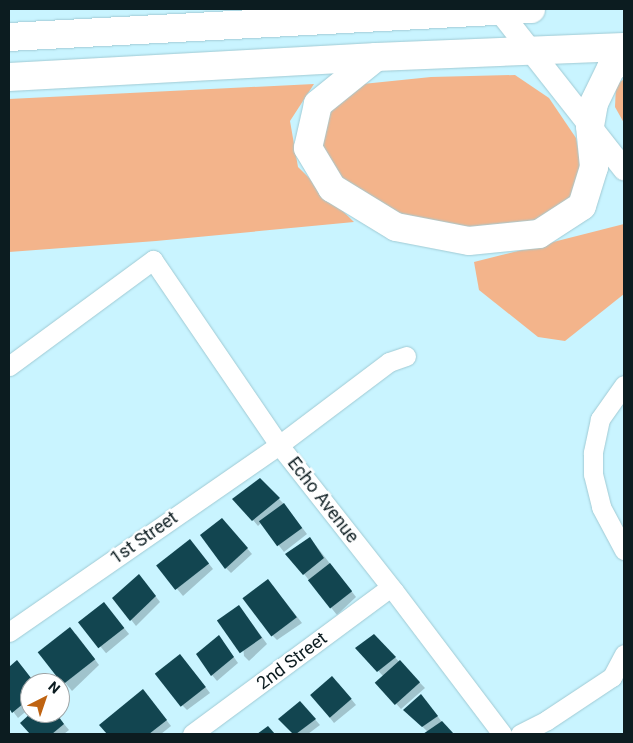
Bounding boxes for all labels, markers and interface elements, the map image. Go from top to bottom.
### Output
street label: Echo Avenue [283,453,363,547]
street label: 1st Street [106,507,182,569]
street label: 2nd Street [253,628,331,694]
north arrow [20,673,70,723]
text: N [45,678,63,697]

